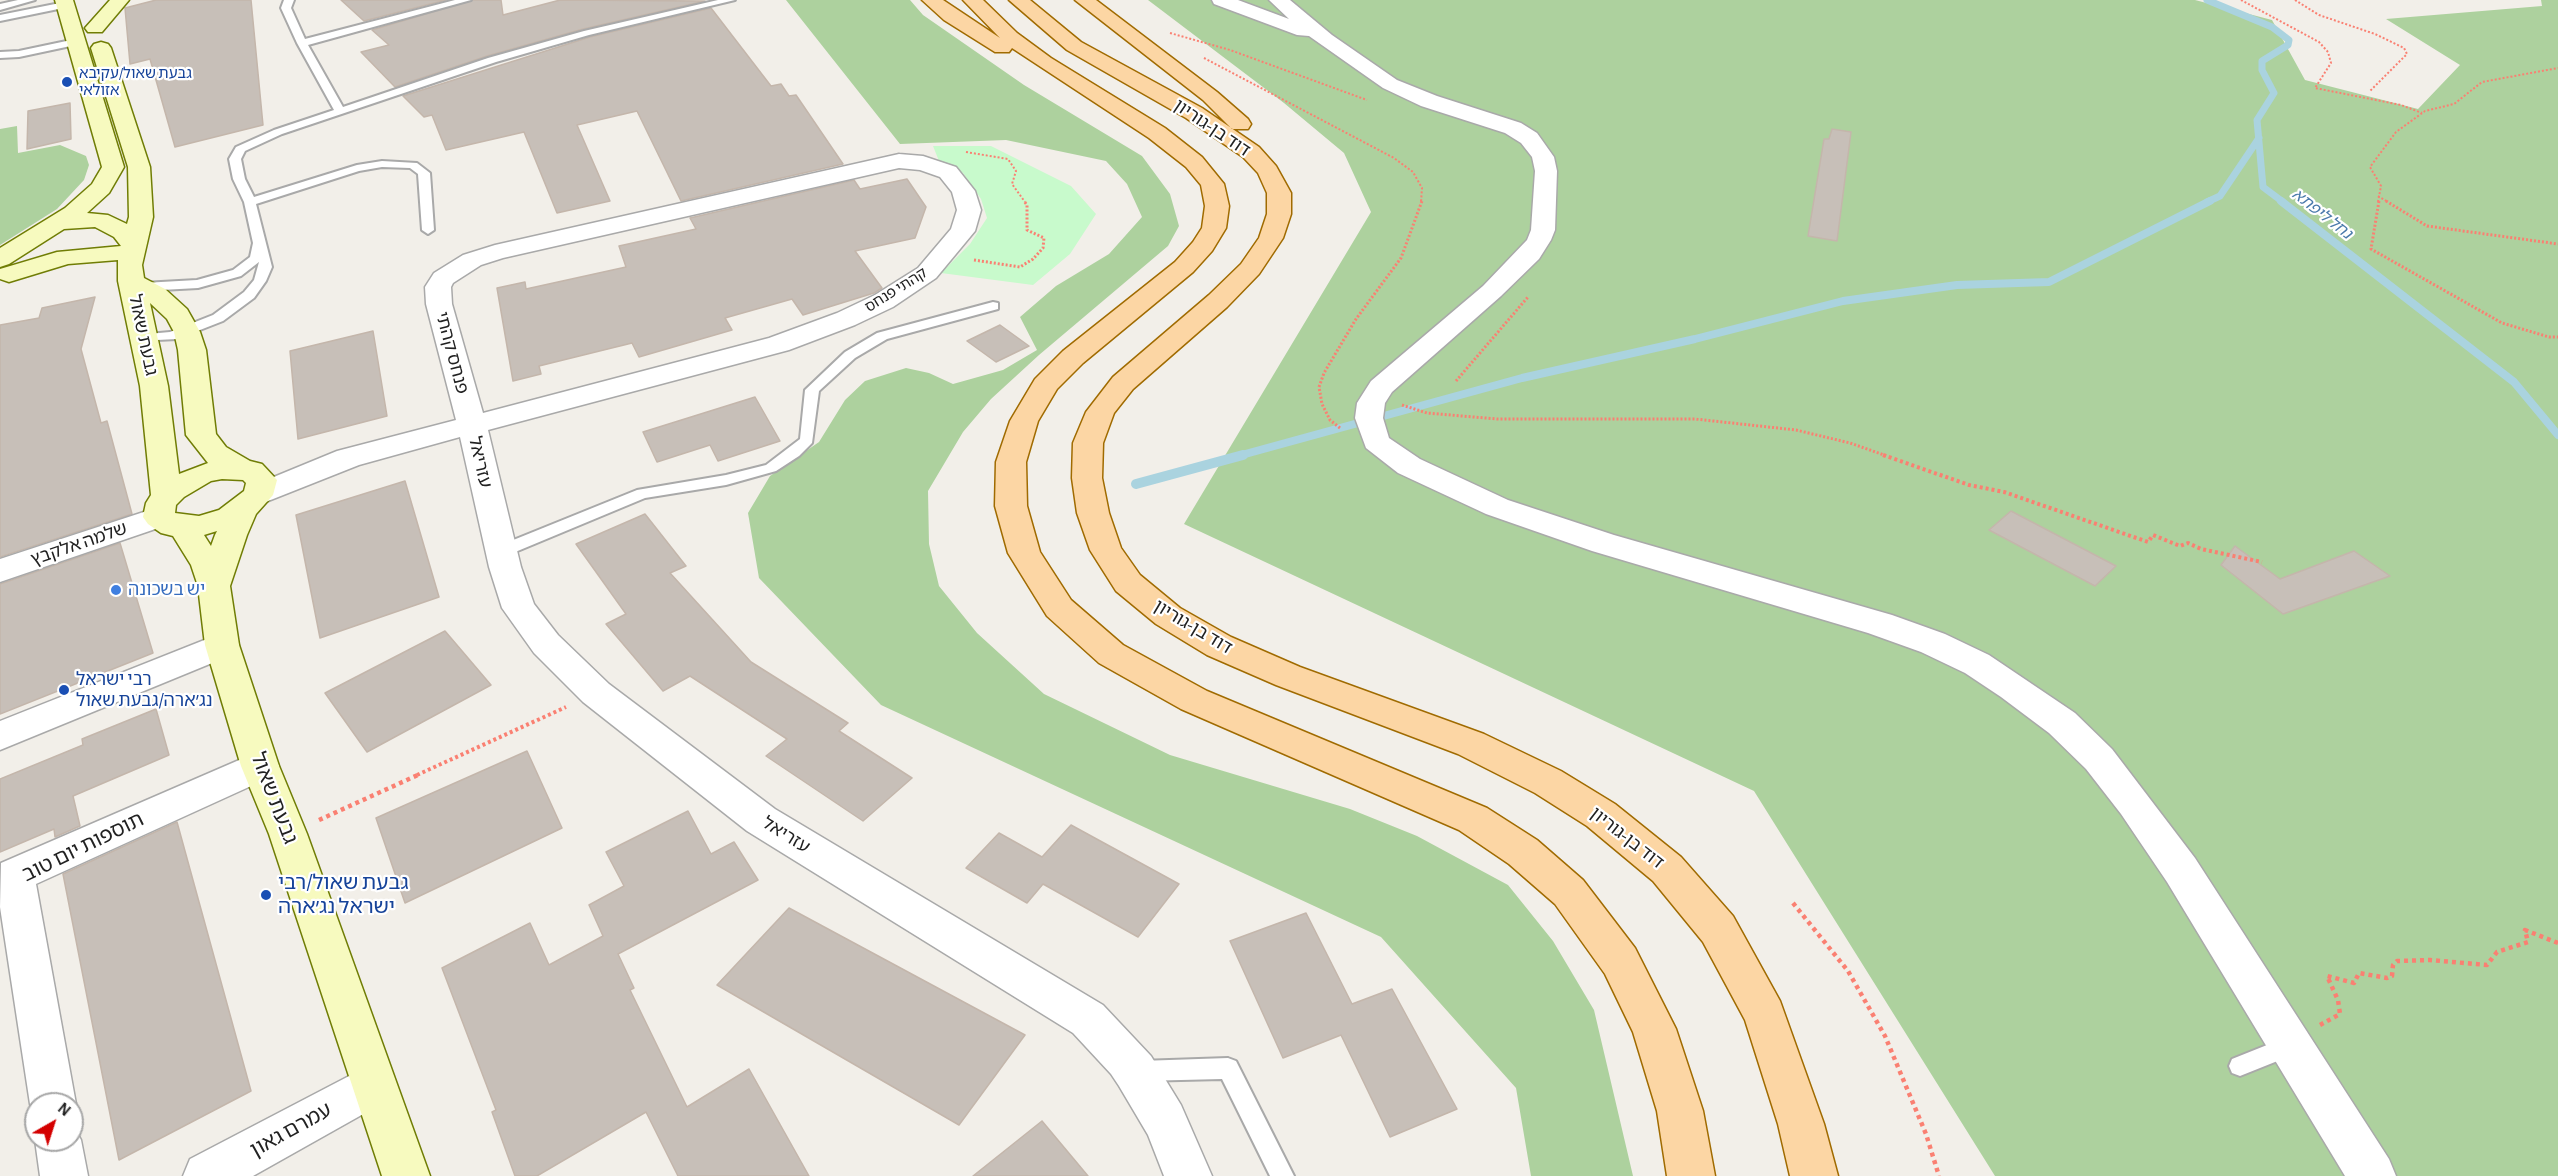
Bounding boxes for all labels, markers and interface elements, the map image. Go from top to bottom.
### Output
place label: גבעת שאול/עקיבא אזולאי [79,64,192,99]
marker: גבעת שאול/עקיבא אזולאי [60,75,74,89]
street label: דוד בן-גוריון [1170,95,1254,161]
water label: נחל ליפתא [2288,185,2356,243]
street label: קהתי פנחס [862,264,930,316]
street label: גבעת שאול [124,292,162,378]
street label: פנחס קהתי [431,310,473,396]
street label: עזריאל [464,434,496,490]
street label: שלמה אלקבץ [28,517,130,571]
place label: יש בשכונה [128,579,205,601]
marker: יש בשכונה [109,583,123,597]
street label: דוד בן-גוריון [1150,595,1236,659]
place label: רבי ישראל נג׳ארה/גבעת שאול [76,669,213,712]
marker: רבי ישראל נג׳ארה/גבעת שאול [57,683,71,697]
street label: גבעת שאול [245,749,303,847]
street label: דוד בן-גוריון [1586,803,1668,873]
street label: תוספות יום טוב [18,807,148,887]
street label: עזריאל [758,812,814,858]
place label: גבעת שאול/רבי ישראל נג׳ארה [278,870,409,920]
marker: גבעת שאול/רבי ישראל נג׳ארה [259,888,273,902]
north arrow [24,1092,84,1152]
street label: עמרם גאון [246,1097,336,1163]
text: N [55,1100,73,1119]

